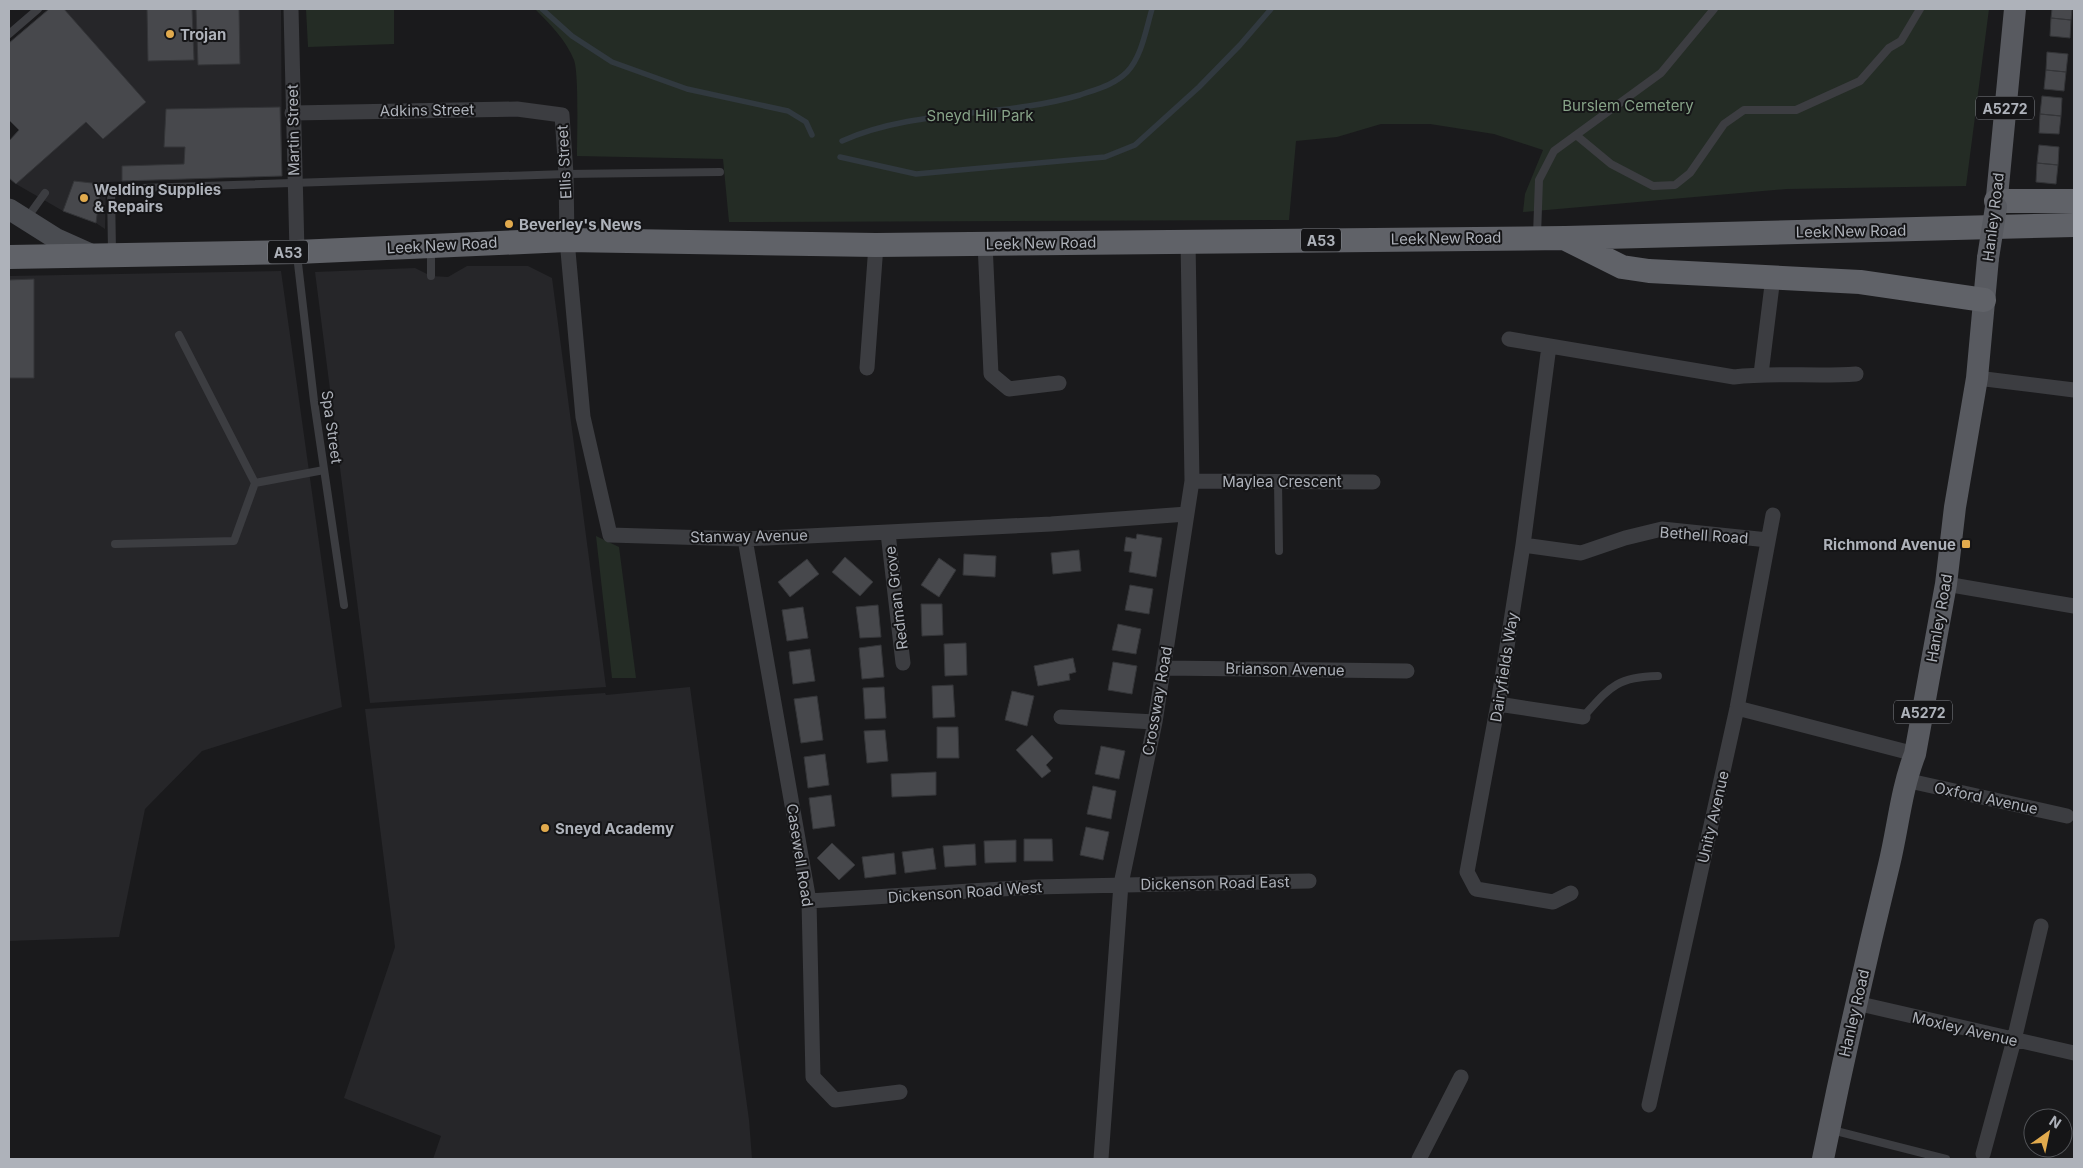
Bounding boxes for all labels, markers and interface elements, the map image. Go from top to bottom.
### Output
place label: Trojan [180,25,226,44]
marker: Trojan [164,28,176,40]
street label: Martin Street [283,84,303,176]
park label: Burslem Cemetery [1562,96,1694,115]
road number: A5272 [1976,96,2034,120]
street label: Adkins Street [379,100,475,120]
park label: Sneyd Hill Park [927,106,1034,125]
street label: Ellis Street [553,124,575,200]
street label: Hanley Road [1978,171,2008,263]
place label: Welding Supplies & Repairs [94,180,221,216]
marker: Welding Supplies & Repairs [78,192,90,204]
place label: Beverley's News [519,215,642,234]
marker: Beverley's News [503,218,515,230]
street label: Leek New Road [1795,221,1907,241]
road number: A53 [1301,228,1341,252]
street label: Leek New Road [1390,228,1502,248]
street label: Leek New Road [386,233,498,257]
street label: Leek New Road [985,233,1097,253]
road number: A53 [268,240,308,264]
street label: Spa Street [317,389,347,465]
street label: Maylea Crescent [1222,472,1342,491]
street label: Bethell Road [1659,522,1749,548]
street label: Stanway Avenue [690,525,808,547]
place label: Richmond Avenue [1823,535,1956,554]
marker: Richmond Avenue [1960,538,1972,550]
street label: Redman Grove [880,545,912,651]
street label: Hanley Road [1922,572,1956,664]
street label: Dairyfields Way [1486,610,1522,723]
street label: Crossway Road [1138,645,1176,757]
street label: Brianson Avenue [1225,658,1345,680]
road number: A5272 [1894,700,1952,724]
street label: Unity Avenue [1693,769,1733,865]
street label: Oxford Avenue [1932,778,2040,818]
street label: Casewell Road [782,802,818,908]
place label: Sneyd Academy [555,819,674,838]
marker: Sneyd Academy [539,822,551,834]
street label: Dickenson Road East [1140,872,1290,894]
street label: Dickenson Road West [887,877,1043,907]
street label: Hanley Road [1835,967,1873,1059]
street label: Moxley Avenue [1910,1008,2020,1050]
north arrow [2023,1108,2073,1158]
text: N [2046,1112,2064,1132]

